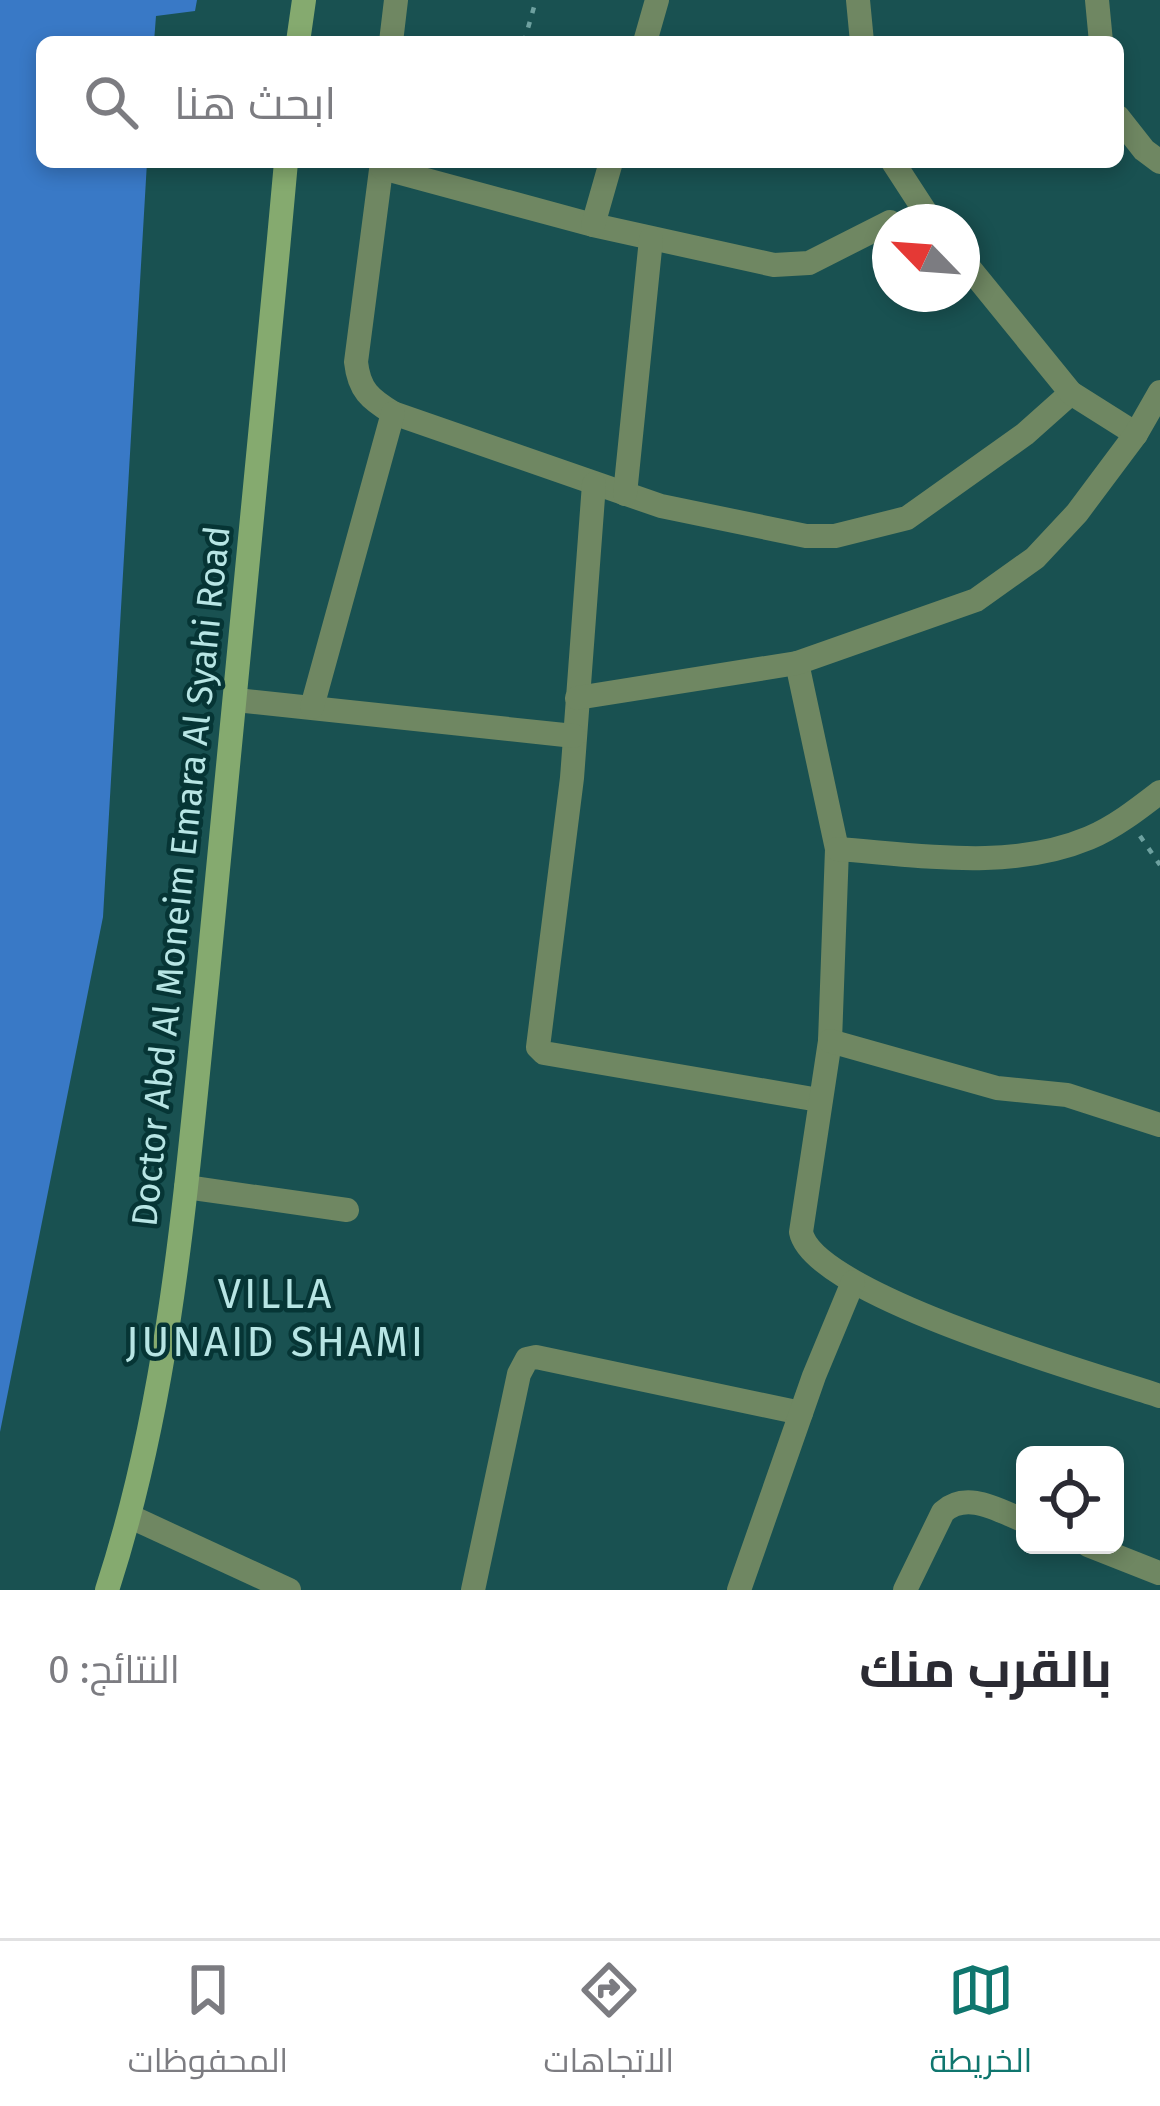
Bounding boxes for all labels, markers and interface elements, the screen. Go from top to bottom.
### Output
search box [36,36,1124,168]
icon: search [78,69,144,135]
text: ابحث هنا [174,77,336,131]
north arrow [872,204,980,312]
street label: Doctor Abd Al Moneim Emara Al Syahi Road [122,524,240,1228]
district label: VILLA JUNAID SHAMI [126,1269,426,1367]
map controls [1016,1446,1124,1554]
button: locate [1016,1446,1124,1554]
text: بالقرب منك [859,1639,1112,1701]
text: النتائج: 0 [48,1647,180,1693]
tab: المحفوظات [128,1957,288,2091]
tab: الاتجاهات [544,1957,674,2091]
tab: الخريطة [929,1957,1032,2091]

